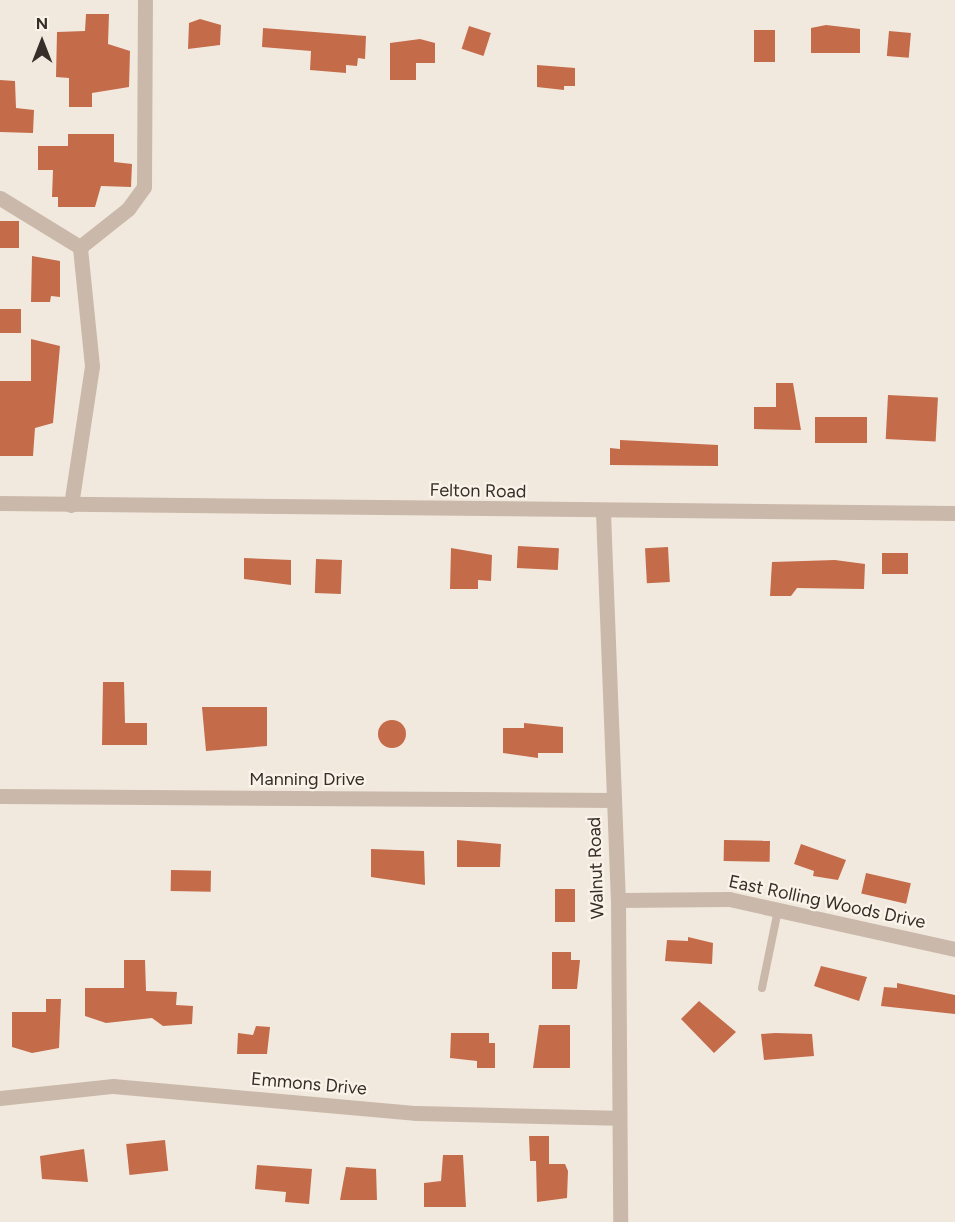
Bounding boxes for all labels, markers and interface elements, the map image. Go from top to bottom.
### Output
north arrow [12,12,72,72]
text: N [36,14,48,33]
street label: Felton Road [430,479,526,503]
street label: Manning Drive [249,768,365,790]
street label: Walnut Road [583,816,609,920]
street label: East Rolling Woods Drive [727,871,927,933]
street label: Emmons Drive [250,1068,368,1100]

